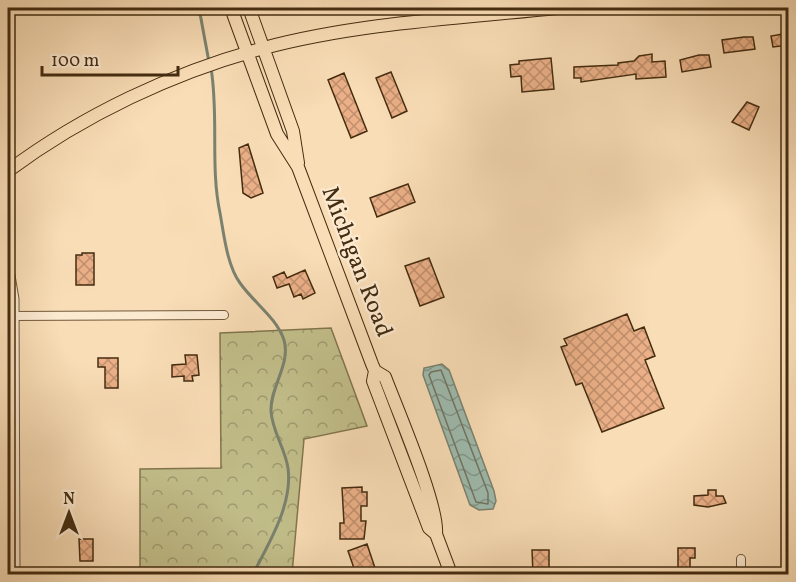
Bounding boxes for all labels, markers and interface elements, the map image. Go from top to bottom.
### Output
scale bar [42,39,178,77]
text: 100 m [51,49,100,74]
street label: Michigan Road [312,182,400,342]
north arrow [39,483,99,543]
text: N [63,489,75,511]

